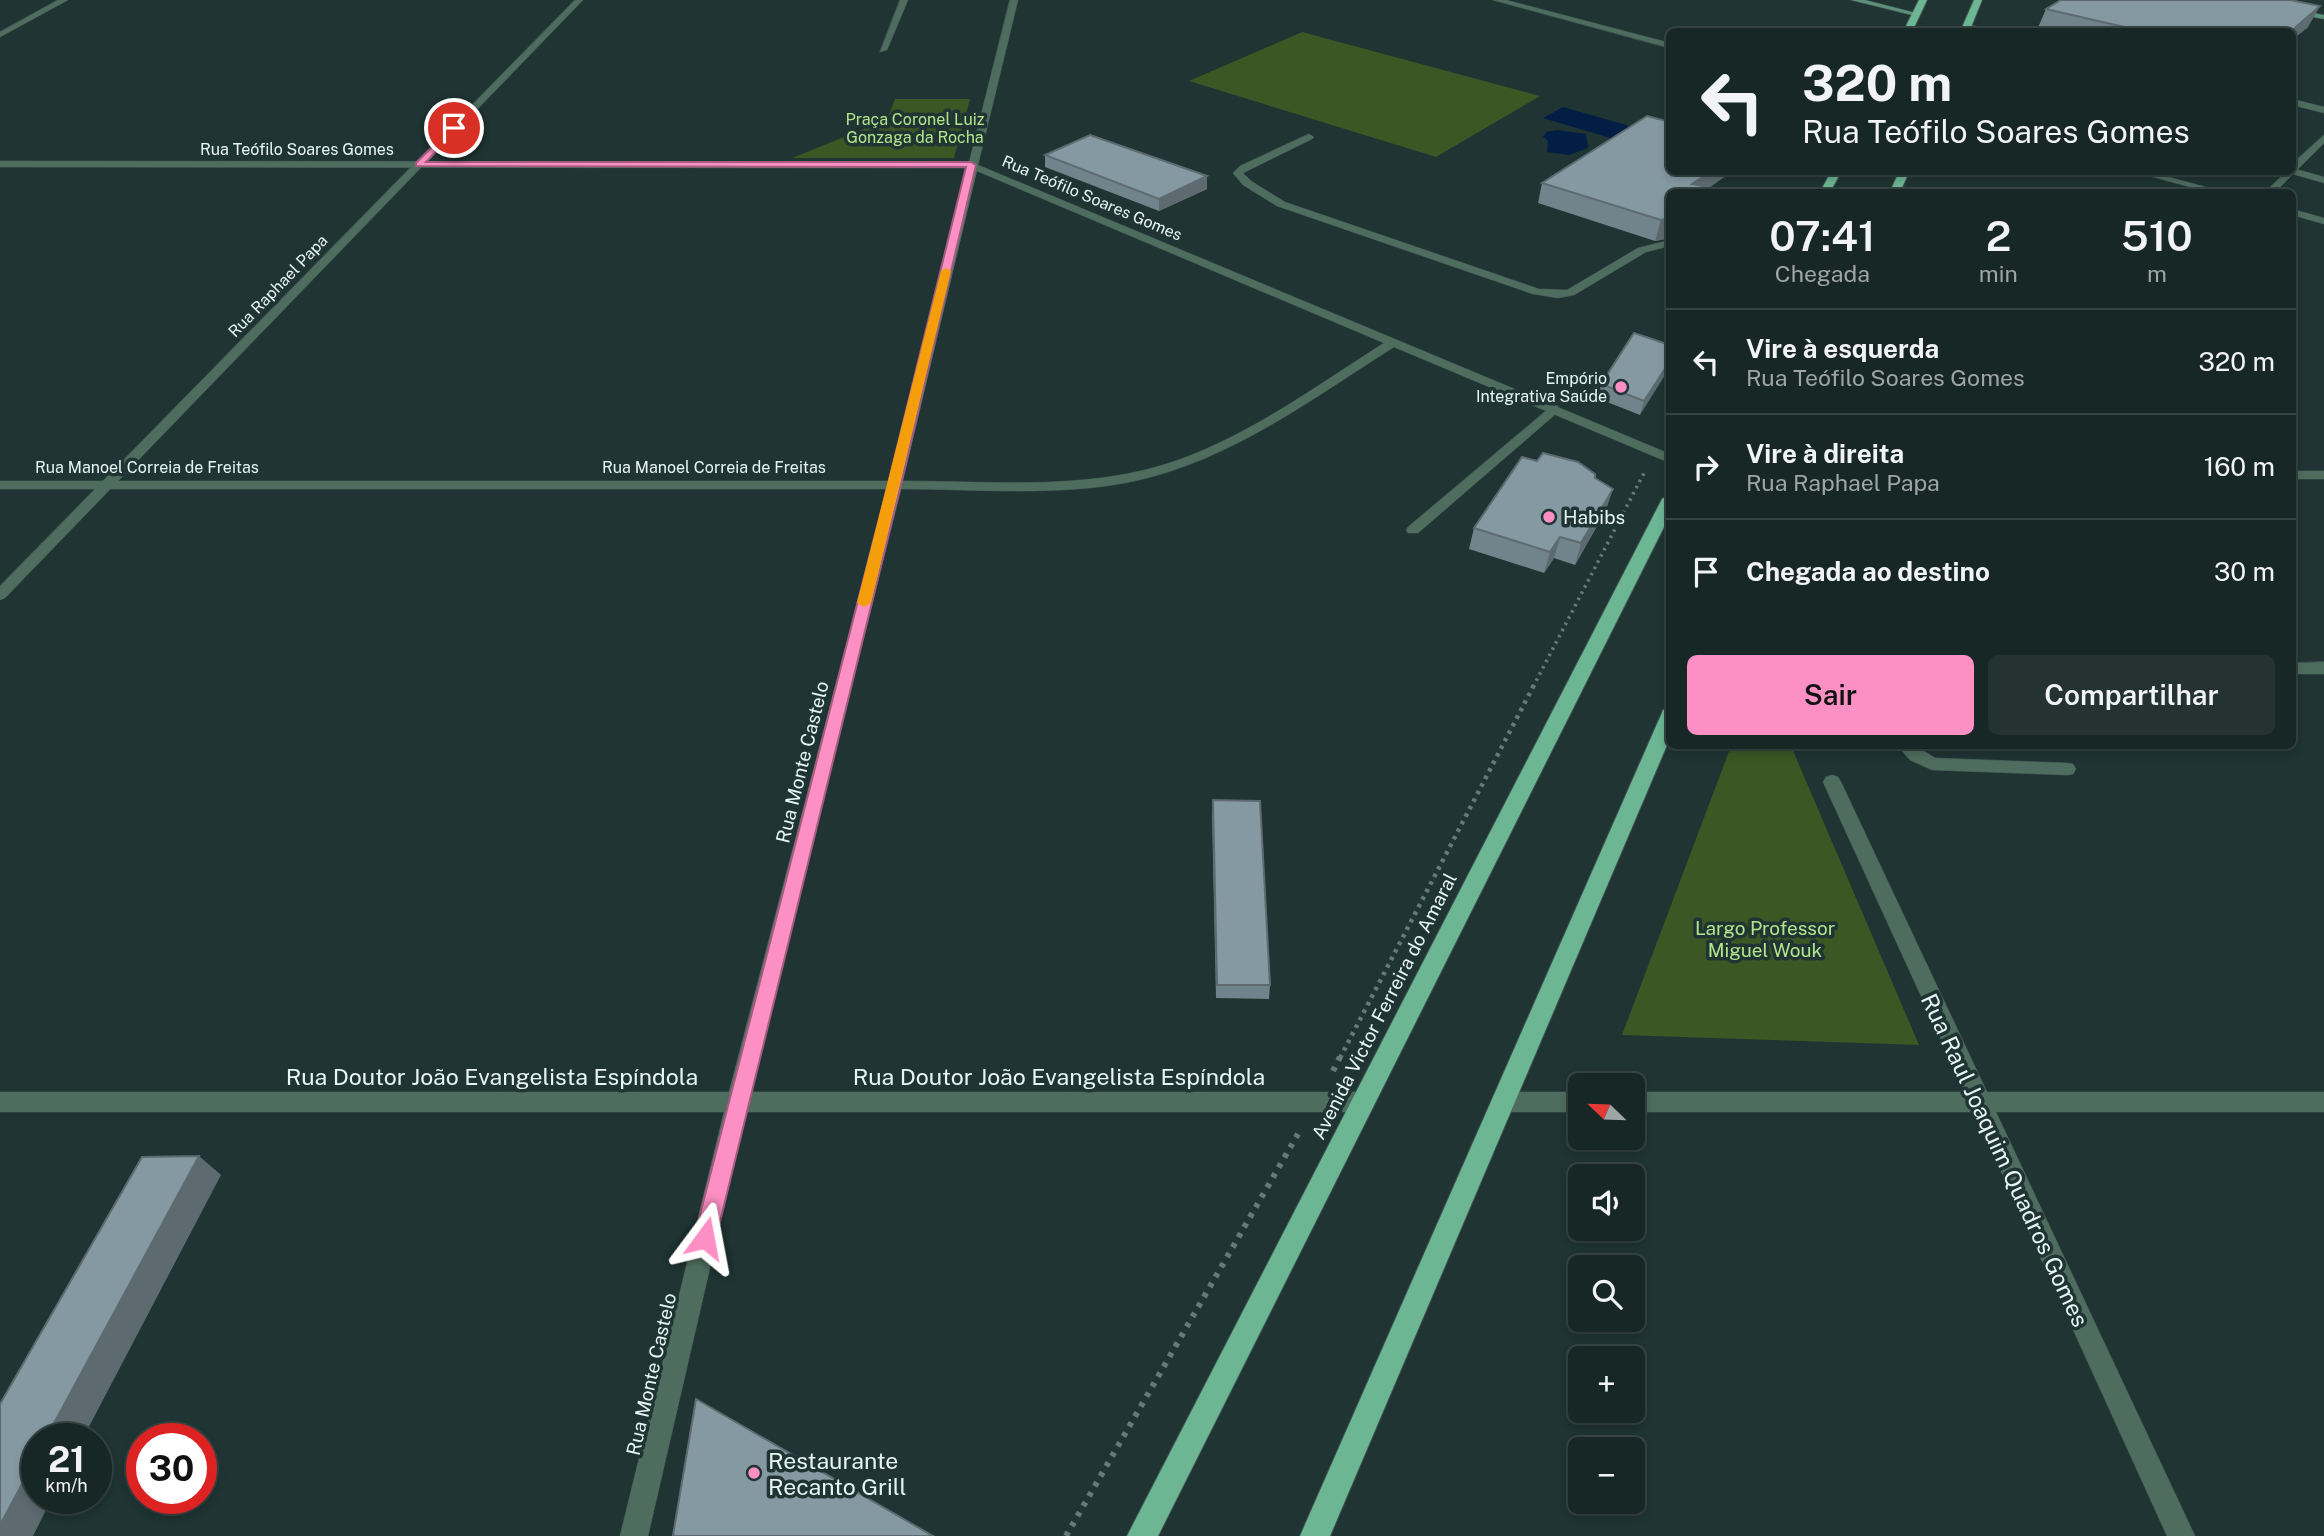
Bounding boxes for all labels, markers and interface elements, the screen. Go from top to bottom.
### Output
text: 320 m [1802,54,1952,112]
icon: left [1687,56,1778,147]
pin [424,98,484,158]
icon: arrive [435,109,473,147]
park label: Praça Coronel Luiz Gonzaga da Rocha [846,110,985,147]
text: Rua Teófilo Soares Gomes [1802,113,2190,150]
street label: Rua Teófilo Soares Gomes [200,140,394,159]
street label: Rua Teófilo Soares Gomes [999,151,1185,245]
text: 07:41 [1769,211,1876,260]
text: 2 [1985,211,2011,260]
text: 510 [2121,211,2193,260]
street label: Rua Raphael Papa [224,231,332,341]
text: Chegada [1775,260,1870,287]
text: min [1979,260,2018,287]
text: m [2147,260,2167,287]
text: Vire à esquerda [1746,333,1939,364]
icon: left [1687,343,1725,381]
text: 320 m [2198,346,2275,377]
text: Rua Teófilo Soares Gomes [1746,364,2025,391]
place label: Empório Integrativa Saúde [1476,369,1607,406]
marker: Empório Integrativa Saúde [1613,379,1629,395]
text: Vire à direita [1746,438,1904,469]
icon: right [1687,448,1725,486]
text: 160 m [2204,451,2275,482]
street label: Rua Manoel Correia de Freitas [35,458,259,477]
street label: Rua Manoel Correia de Freitas [602,458,826,477]
text: Rua Raphael Papa [1746,469,1940,496]
place label: Habibs [1563,506,1625,528]
marker: Habibs [1541,509,1557,525]
icon: arrive [1687,553,1725,591]
text: Chegada ao destino [1746,556,1990,587]
text: 30 m [2214,556,2275,587]
button: Sair [1687,655,1974,735]
button: Compartilhar [1988,655,2275,735]
street label: Rua Monte Castelo [771,679,833,845]
street label: Avenida Victor Ferreira do Amaral [1307,869,1461,1143]
park label: Largo Professor Miguel Wouk [1695,917,1835,961]
street label: Rua Raul Joaquim Quadros Gomes [1916,989,2094,1331]
street label: Rua Doutor João Evangelista Espíndola [286,1063,698,1090]
street label: Rua Doutor João Evangelista Espíndola [853,1063,1265,1090]
north arrow [1568,1073,1645,1150]
map controls [1568,1073,1645,1514]
button: sound [1568,1164,1645,1241]
position arrow [668,1201,742,1275]
button: search [1568,1255,1645,1332]
street label: Rua Monte Castelo [622,1291,680,1457]
button: + [1568,1346,1645,1423]
speed limit sign: 30 [126,1423,217,1514]
button: − [1568,1437,1645,1514]
text: 21 [48,1439,85,1480]
place label: Restaurante Recanto Grill [768,1447,906,1500]
marker: Restaurante Recanto Grill [746,1465,762,1481]
text: km/h [45,1475,88,1496]

